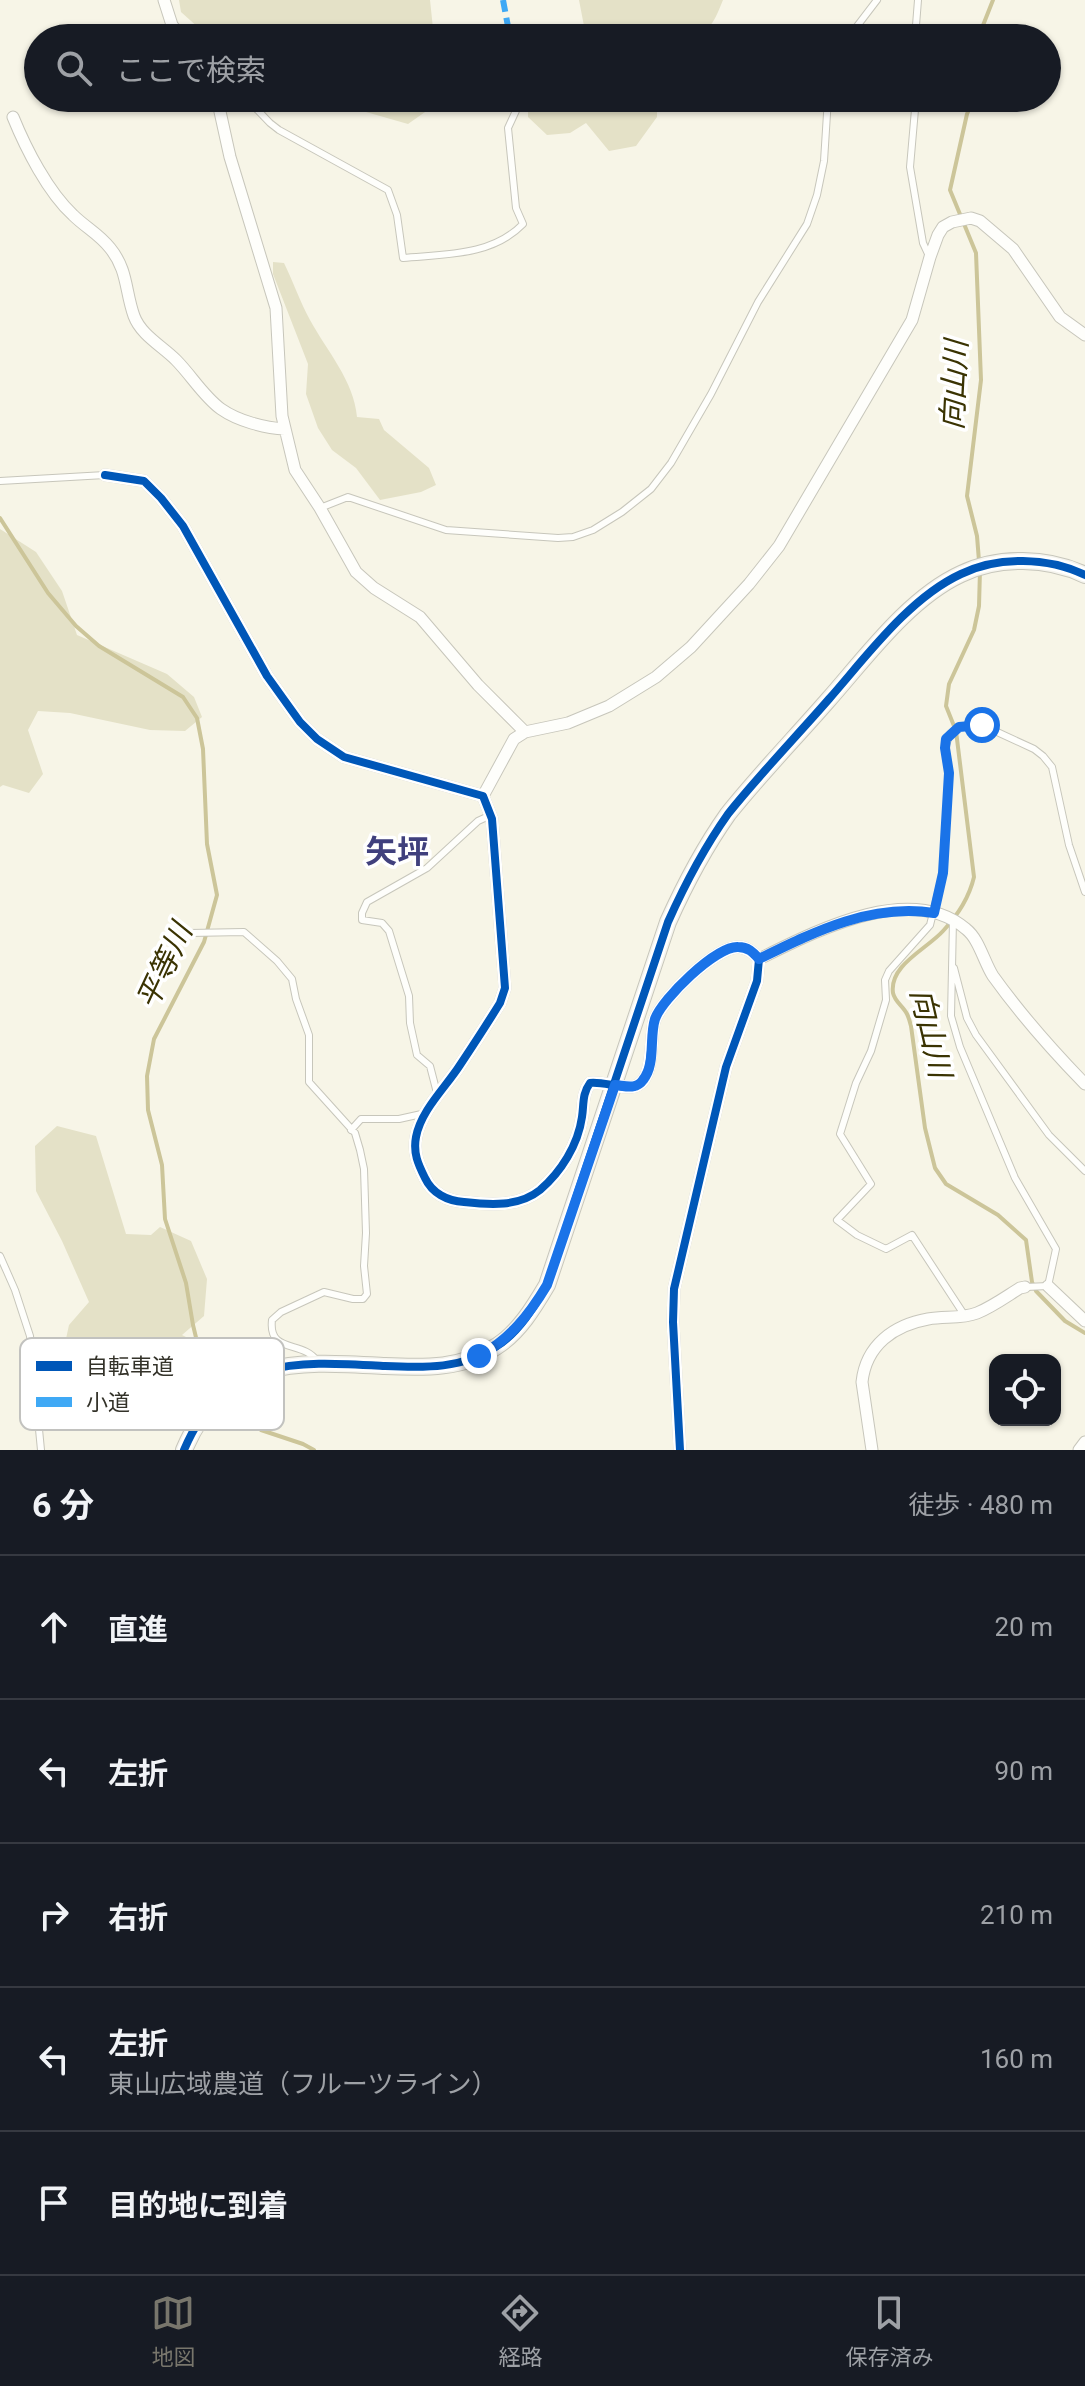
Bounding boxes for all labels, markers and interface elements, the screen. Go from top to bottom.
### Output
search box [24,24,1061,112]
icon: search [52,46,96,90]
text: ここで検索 [116,53,266,88]
water label: 向山川 [934,336,974,431]
route start [964,707,1000,743]
district label: 矢坪 [365,833,429,871]
water label: 平等川 [129,915,200,1014]
water label: 向山川 [904,985,959,1084]
legend [20,1338,284,1430]
route end [461,1338,497,1374]
text: 自転車道 [86,1354,174,1379]
map controls [989,1354,1061,1426]
button: locate [989,1354,1061,1426]
text: 小道 [86,1390,130,1415]
text: 6 分 [32,1485,94,1525]
text: 徒歩 · 480 m [908,1490,1053,1520]
icon: ahead [32,1605,76,1649]
text: 直進 [108,1612,168,1647]
text: 20 m [995,1612,1053,1642]
icon: left [32,1749,76,1793]
text: 左折 [108,1756,168,1791]
text: 90 m [995,1756,1053,1786]
icon: right [32,1893,76,1937]
text: 右折 [108,1900,168,1935]
text: 210 m [980,1900,1053,1930]
text: 左折 [108,2026,168,2061]
icon: left [32,2037,76,2081]
text: 160 m [980,2044,1053,2074]
text: 東山広域農道（フルーツライン） [108,2069,497,2099]
icon: arrive [32,2181,76,2225]
text: 目的地に到着 [108,2188,288,2223]
tab: 地図 [151,2291,196,2371]
tab: 経路 [498,2291,543,2371]
tab: 保存済み [845,2291,934,2371]

